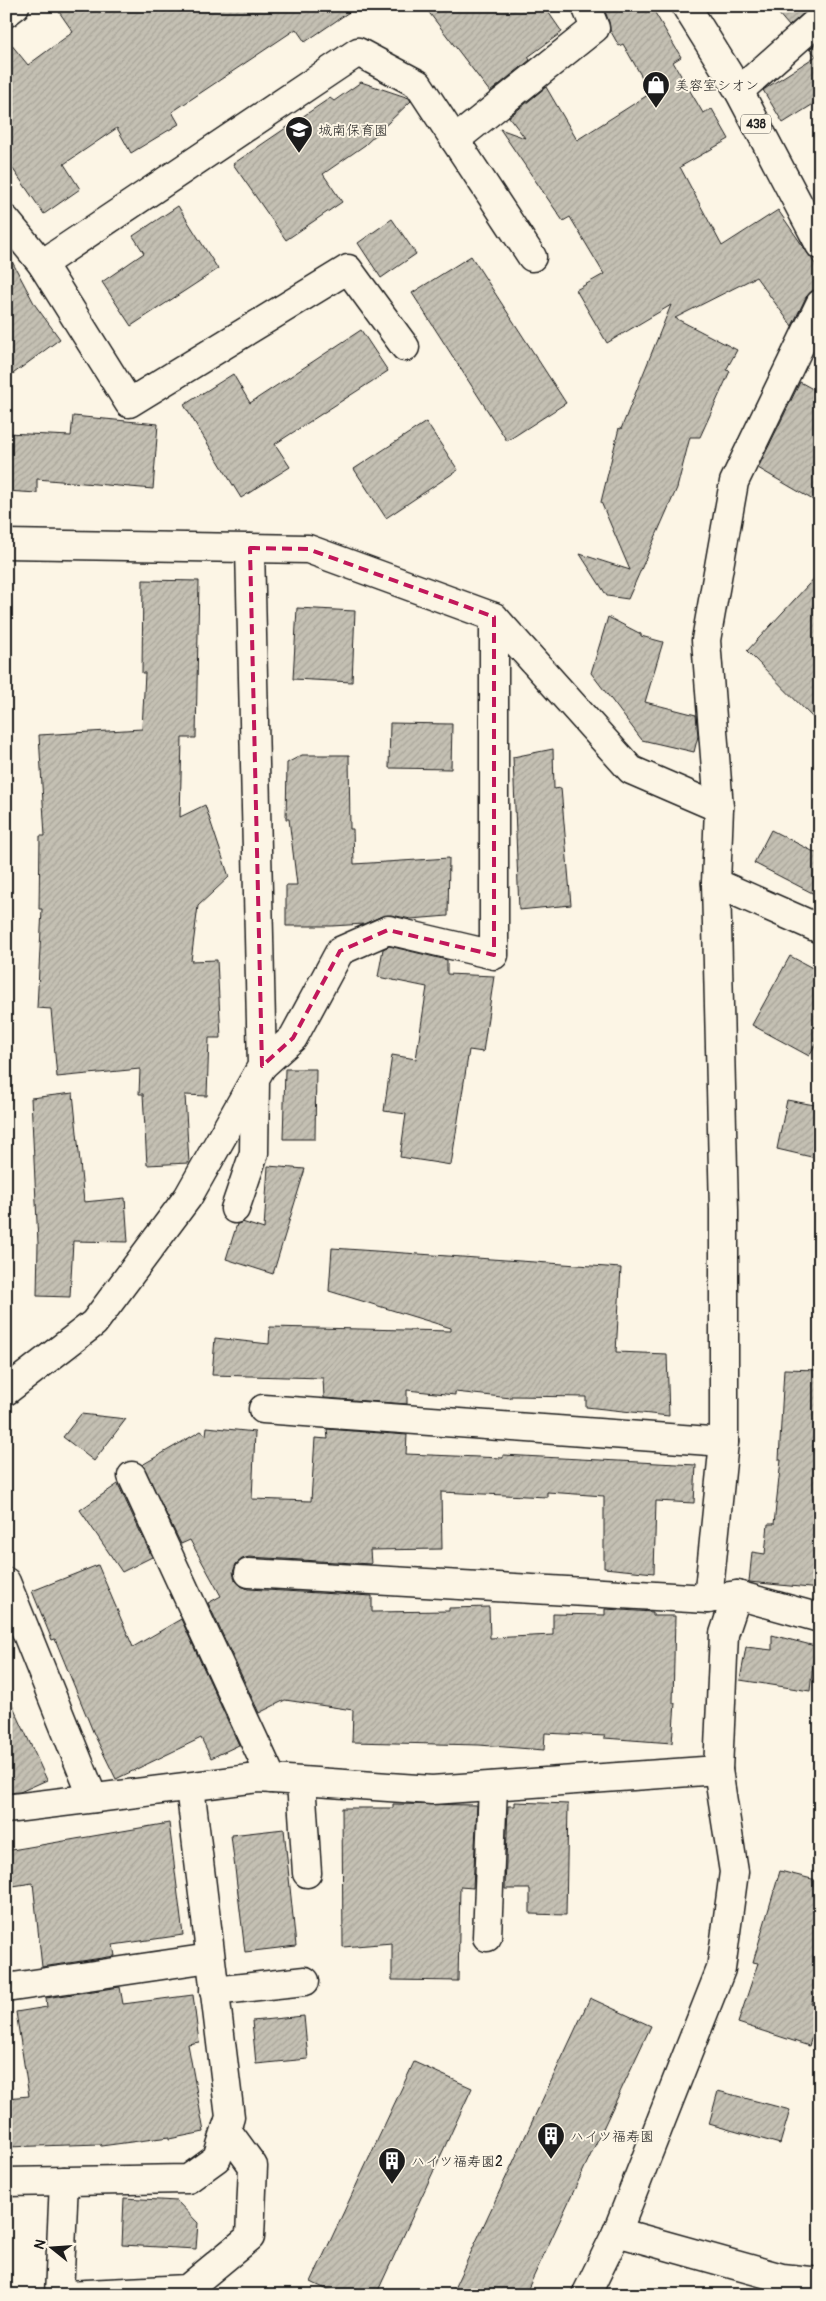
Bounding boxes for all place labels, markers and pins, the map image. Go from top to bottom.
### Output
shop icon: 美容室シオン [641,70,671,109]
place label: 美容室シオン [675,77,759,94]
school or university icon: 城南保育園 [284,115,314,154]
place label: 城南保育園 [318,122,388,139]
building icon: ハイツ福寿園 [536,2121,566,2160]
place label: ハイツ福寿園 [570,2128,654,2145]
building icon: ハイツ福寿園2 [377,2146,407,2185]
place label: ハイツ福寿園2 [411,2153,503,2170]

